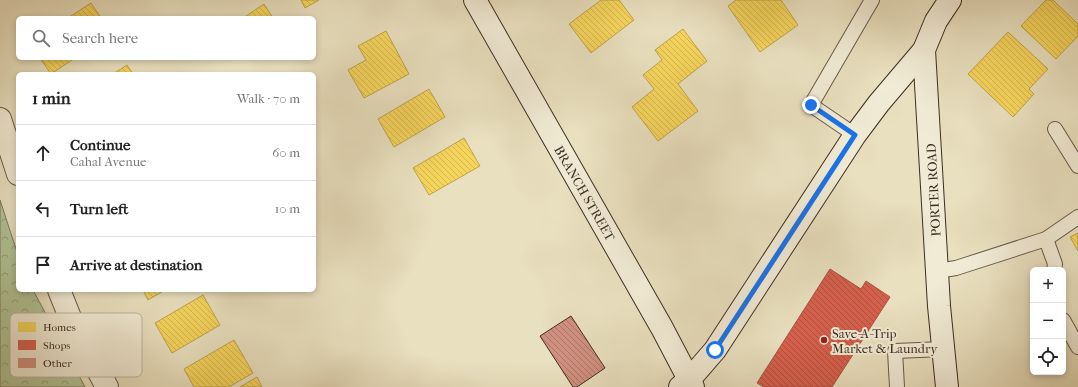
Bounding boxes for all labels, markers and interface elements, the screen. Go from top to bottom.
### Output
search box [16,16,316,60]
icon: search [30,27,52,49]
text: Search here [62,29,138,47]
text: 1 min [32,88,71,108]
text: Walk · 70 m [237,91,300,106]
route end [802,96,820,114]
text: Continue [70,136,130,154]
icon: ahead [32,142,54,164]
street label: BRANCH STREET [551,143,618,244]
street label: PORTER ROAD [924,143,943,237]
text: 60 m [272,145,300,160]
text: Cahal Avenue [70,154,146,169]
icon: left [32,198,54,220]
text: Turn left [70,200,128,218]
text: 10 m [275,201,300,216]
icon: arrive [32,254,54,276]
text: Arrive at destination [70,256,202,274]
map controls [1030,267,1066,375]
button: + [1030,267,1066,303]
button: − [1030,303,1066,339]
legend [10,313,142,377]
text: Homes [43,321,76,334]
place label: Save-A-Trip Market & Laundry [832,326,938,356]
marker: Save-A-Trip Market & Laundry [819,335,829,345]
text: Shops [43,339,70,352]
button: locate [1030,339,1066,375]
route start [706,341,724,359]
text: Other [43,357,72,370]

